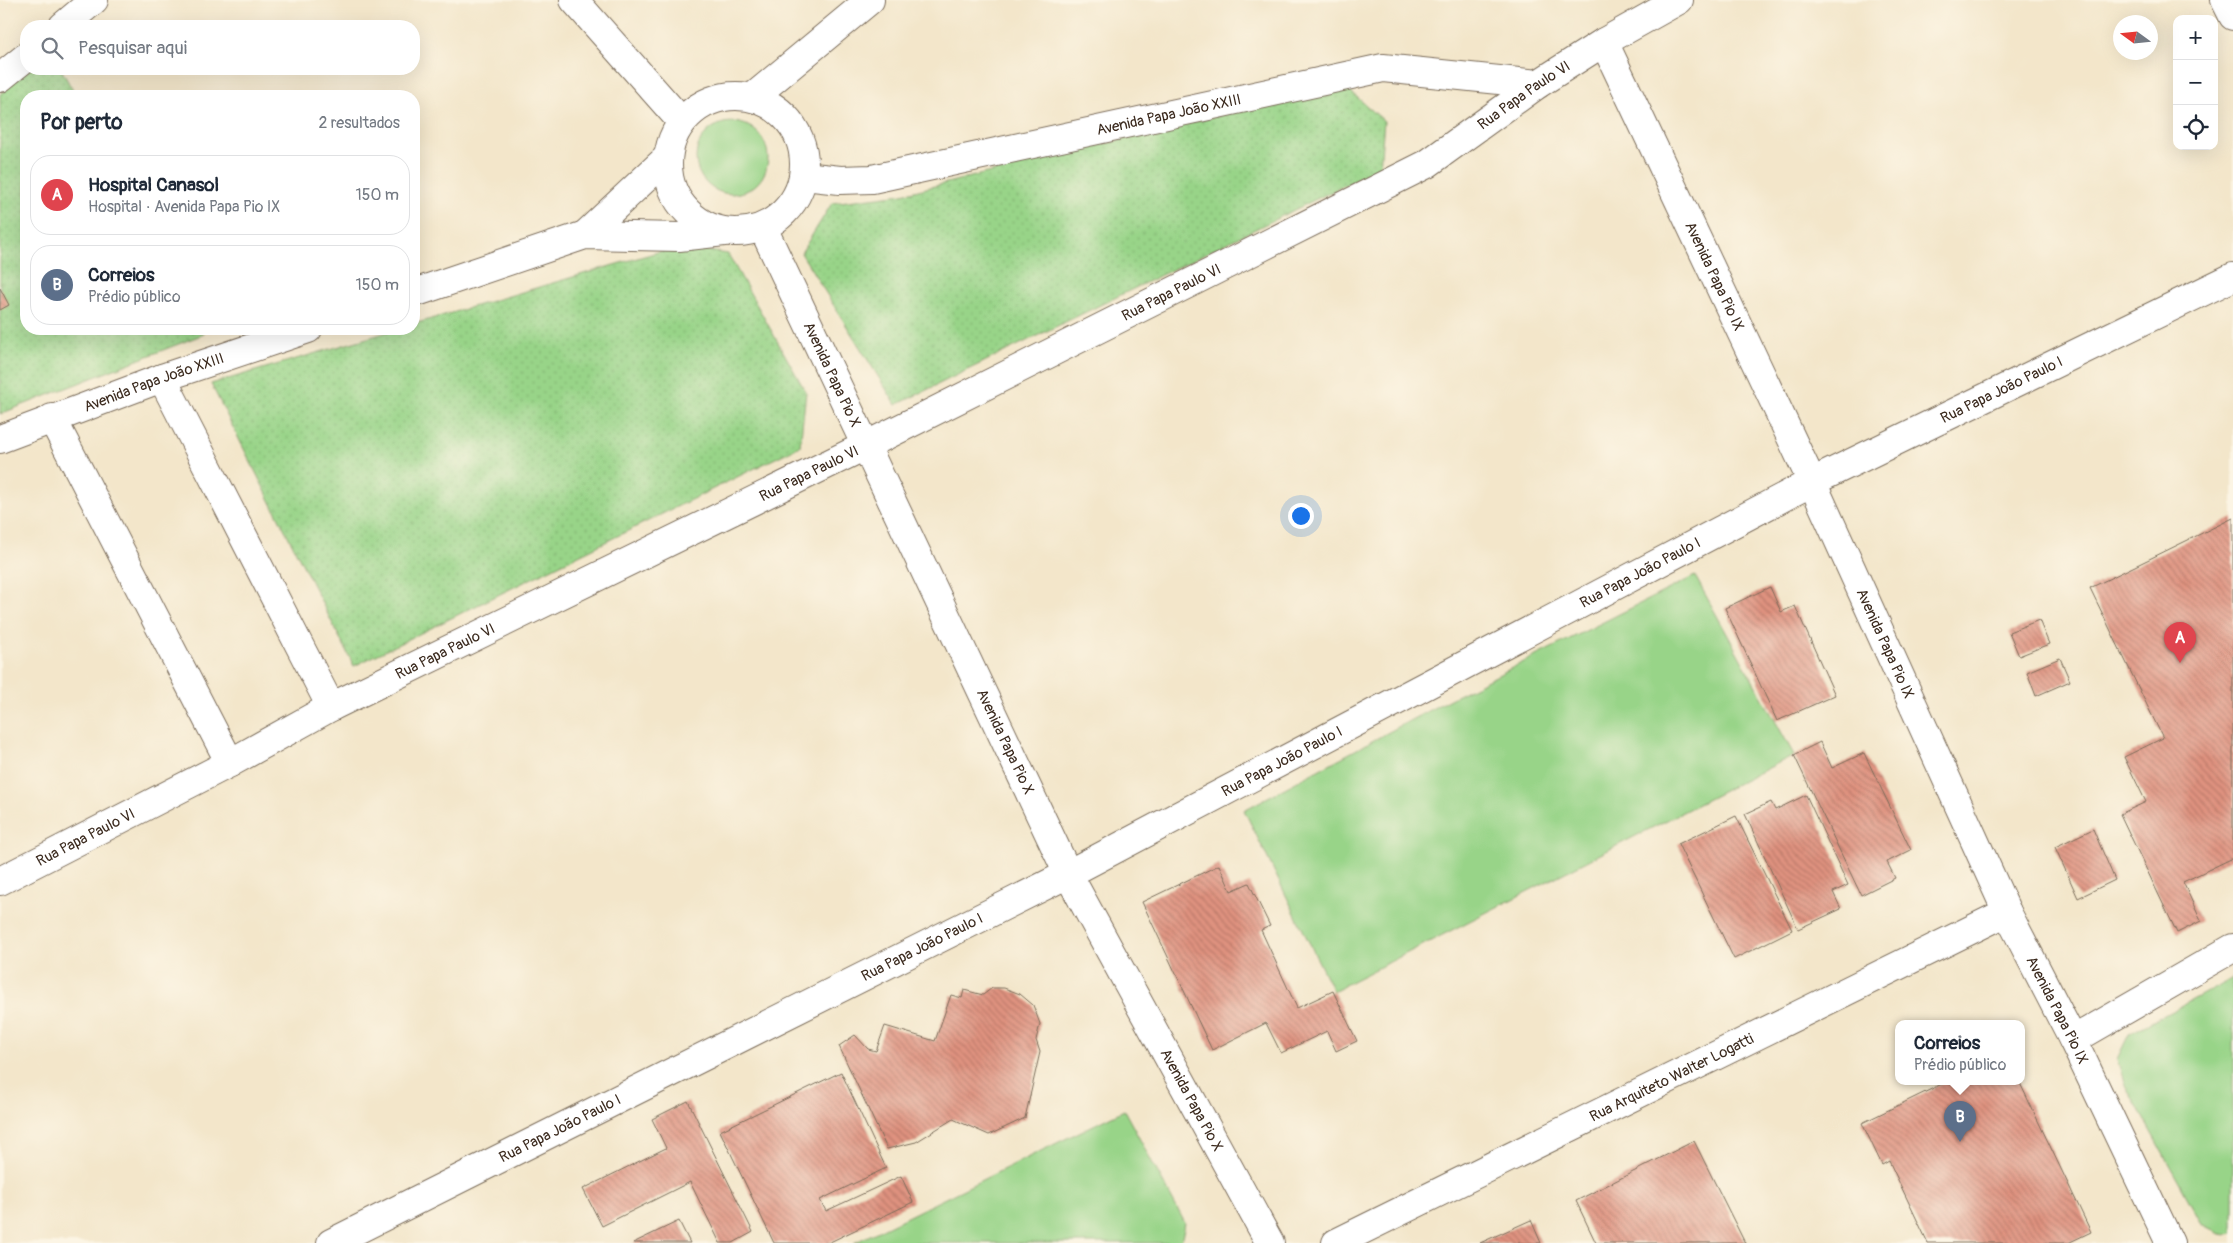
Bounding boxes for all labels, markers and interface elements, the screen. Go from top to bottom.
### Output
north arrow [2113,15,2158,60]
map controls [2173,15,2218,150]
button: + [2173,15,2218,60]
search box [20,20,420,75]
icon: search [38,34,66,62]
text: Pesquisar aqui [78,36,187,60]
street label: Rua Papa Paulo VI [1474,56,1574,134]
button: − [2173,60,2218,105]
street label: Avenida Papa João XXIII [1095,90,1243,139]
button: locate [2173,105,2218,150]
text: Por perto [40,109,122,136]
text: 2 resultados [318,113,400,133]
text: Hospital Canasol [88,173,219,197]
text: A [52,185,62,205]
text: 150 m [355,185,399,205]
text: Hospital · Avenida Papa Pio IX [88,197,280,217]
street label: Avenida Papa Pio IX [1681,219,1749,334]
street label: Rua Papa Paulo VI [1118,259,1224,325]
text: Correios [88,263,155,287]
text: B [52,275,62,295]
text: 150 m [355,275,399,295]
text: Prédio público [88,287,181,307]
street label: Avenida Papa Pio X [799,319,865,430]
street label: Avenida Papa João XXIII [81,348,226,416]
street label: Rua Papa João Paulo I [1937,352,2066,428]
street label: Rua Papa Paulo VI [756,441,862,506]
your location [1288,503,1314,529]
street label: Rua Papa João Paulo I [1577,533,1704,612]
street label: Avenida Papa Pio IX [1852,586,1918,701]
street label: Rua Papa Paulo VI [392,619,498,684]
pin: A [2164,622,2196,663]
street label: Avenida Papa Pio X [973,686,1038,797]
street label: Rua Papa João Paulo I [1218,722,1346,801]
street label: Rua Papa Paulo VI [33,804,138,870]
street label: Rua Papa João Paulo I [858,909,986,986]
street label: Avenida Papa Pio IX [2022,953,2093,1067]
popup [1895,1020,2025,1085]
street label: Rua Arquiteto Walter Logatti [1586,1029,1757,1126]
text: Correios [1914,1031,1980,1055]
street label: Avenida Papa Pio X [1156,1045,1227,1155]
text: Prédio público [1914,1055,2006,1075]
street label: Rua Papa João Paulo I [496,1090,624,1167]
pin: B [1944,1101,1976,1142]

